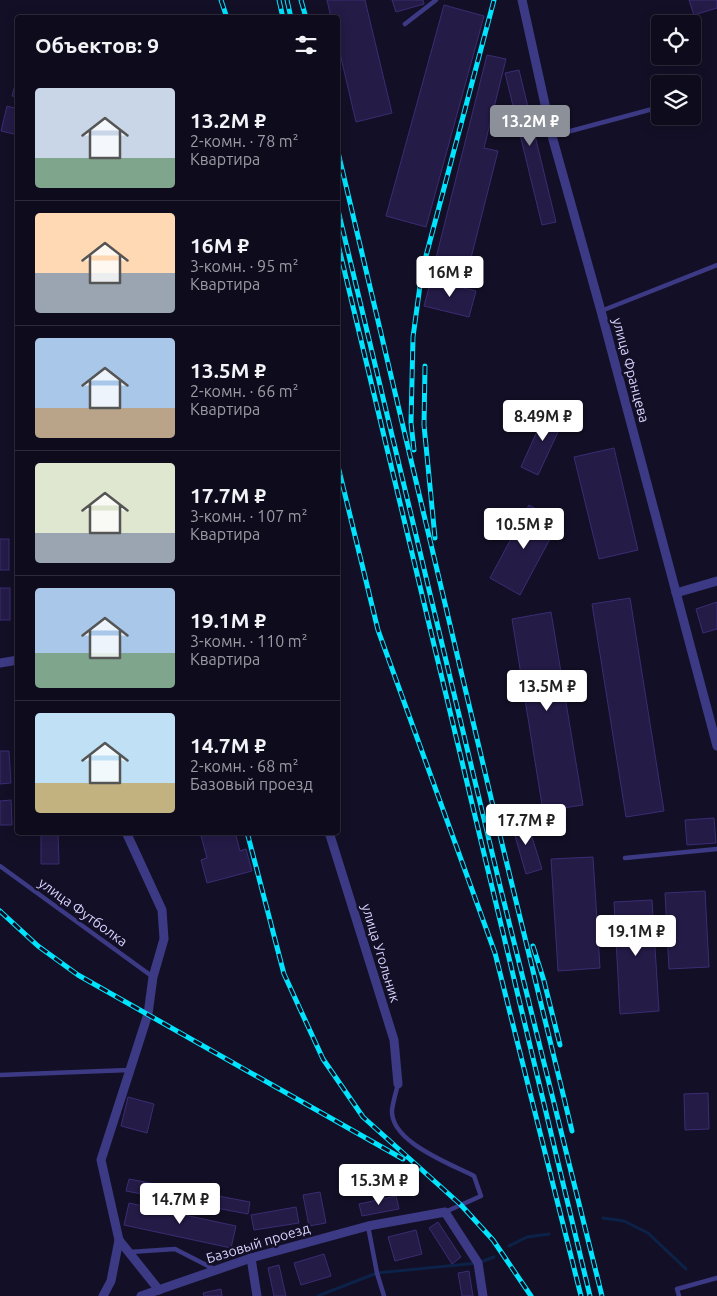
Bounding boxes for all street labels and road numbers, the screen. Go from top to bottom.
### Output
street label: улица Францева [609,316,653,424]
street label: улица Футболка [35,874,131,950]
street label: улица Угольник [358,902,404,1004]
street label: Базовый проезд [204,1220,312,1266]

